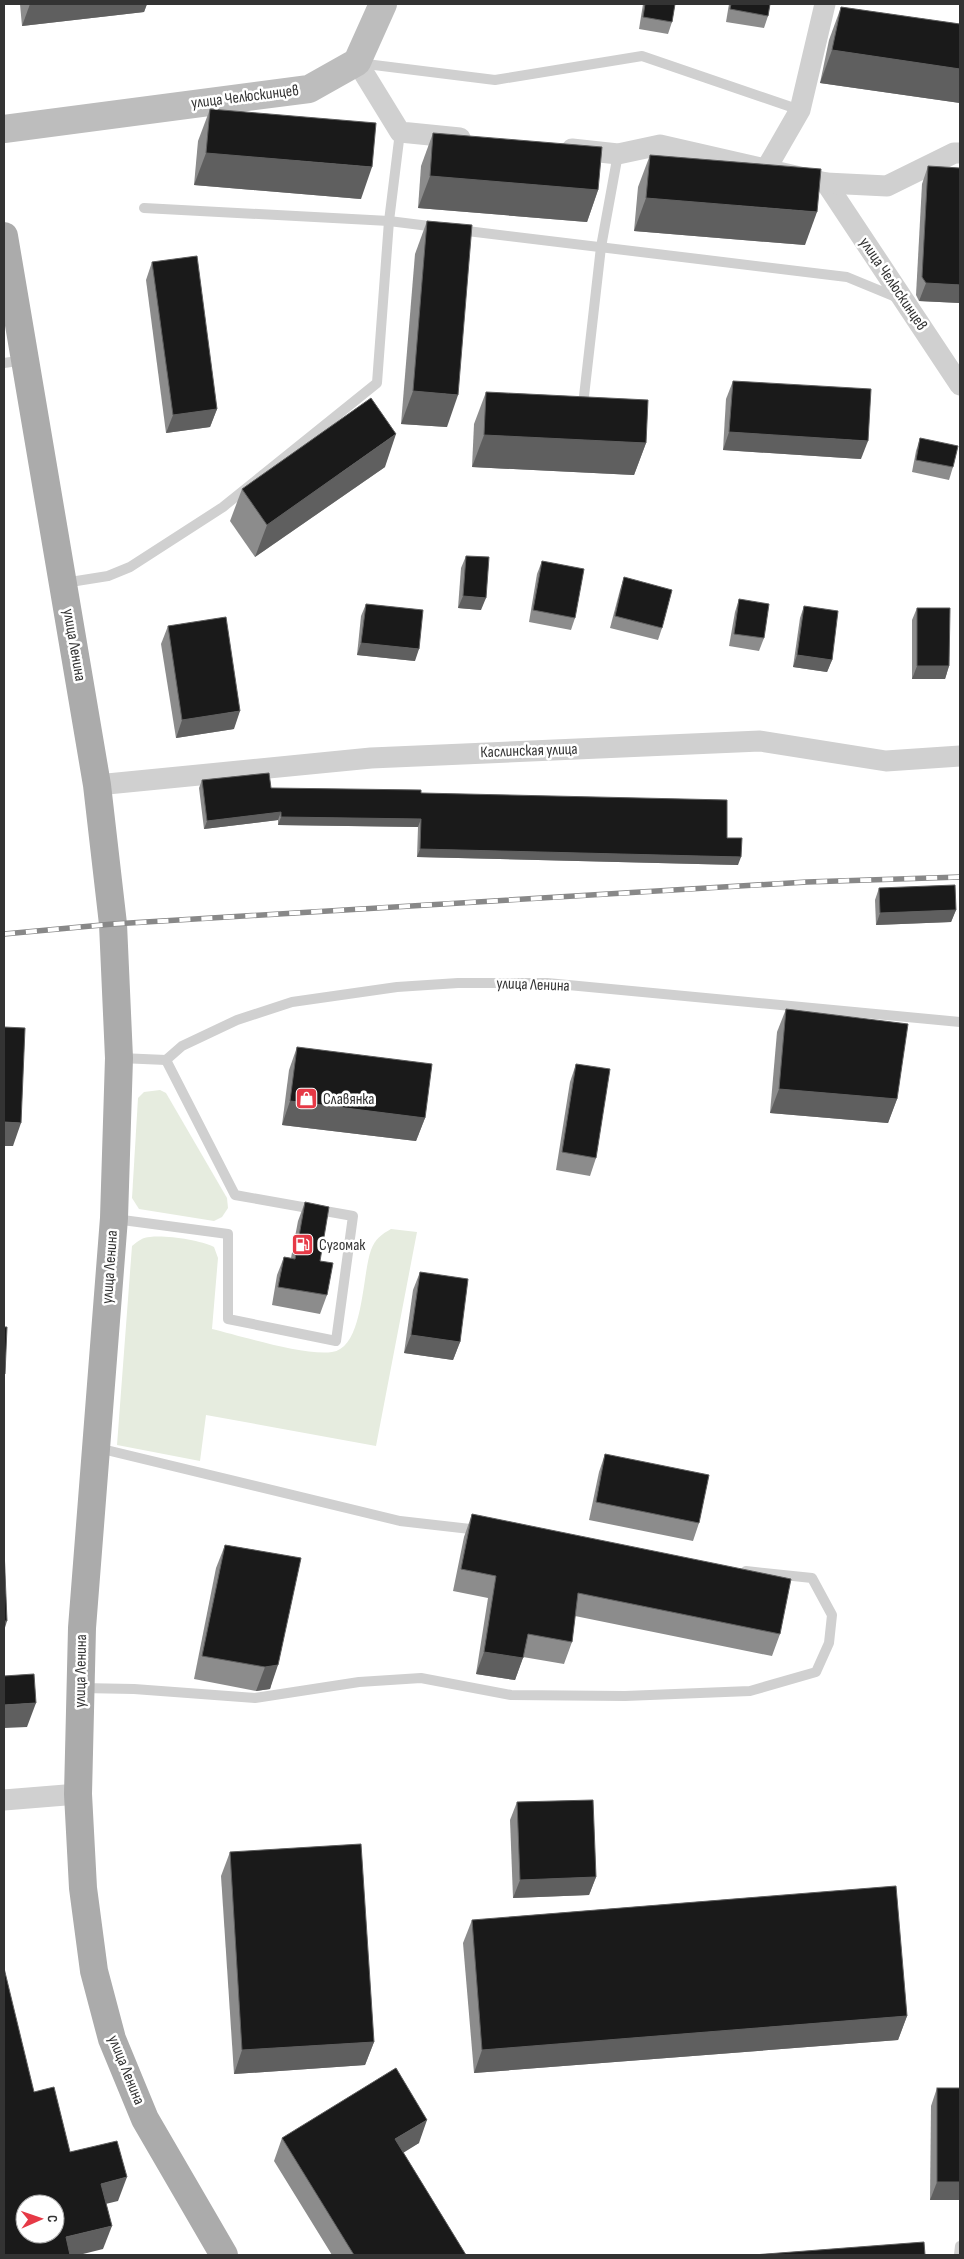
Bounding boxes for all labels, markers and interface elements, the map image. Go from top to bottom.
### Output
street label: улица Челюскинцев [190,81,300,113]
street label: улица Челюскинцев [855,234,931,334]
street label: улица Ленина [58,607,90,683]
street label: Каслинская улица [480,740,578,762]
street label: улица Ленина [496,974,570,996]
shop icon: Славянка [295,1087,319,1111]
place label: Славянка [323,1090,375,1109]
street label: улица Ленина [98,1230,122,1304]
fuel station icon: Сугомак [291,1233,315,1257]
place label: Сугомак [319,1236,366,1255]
street label: улица Ленина [71,1634,91,1708]
street label: улица Ленина [103,2032,149,2108]
north arrow [15,2194,65,2244]
text: С [44,2215,61,2222]

